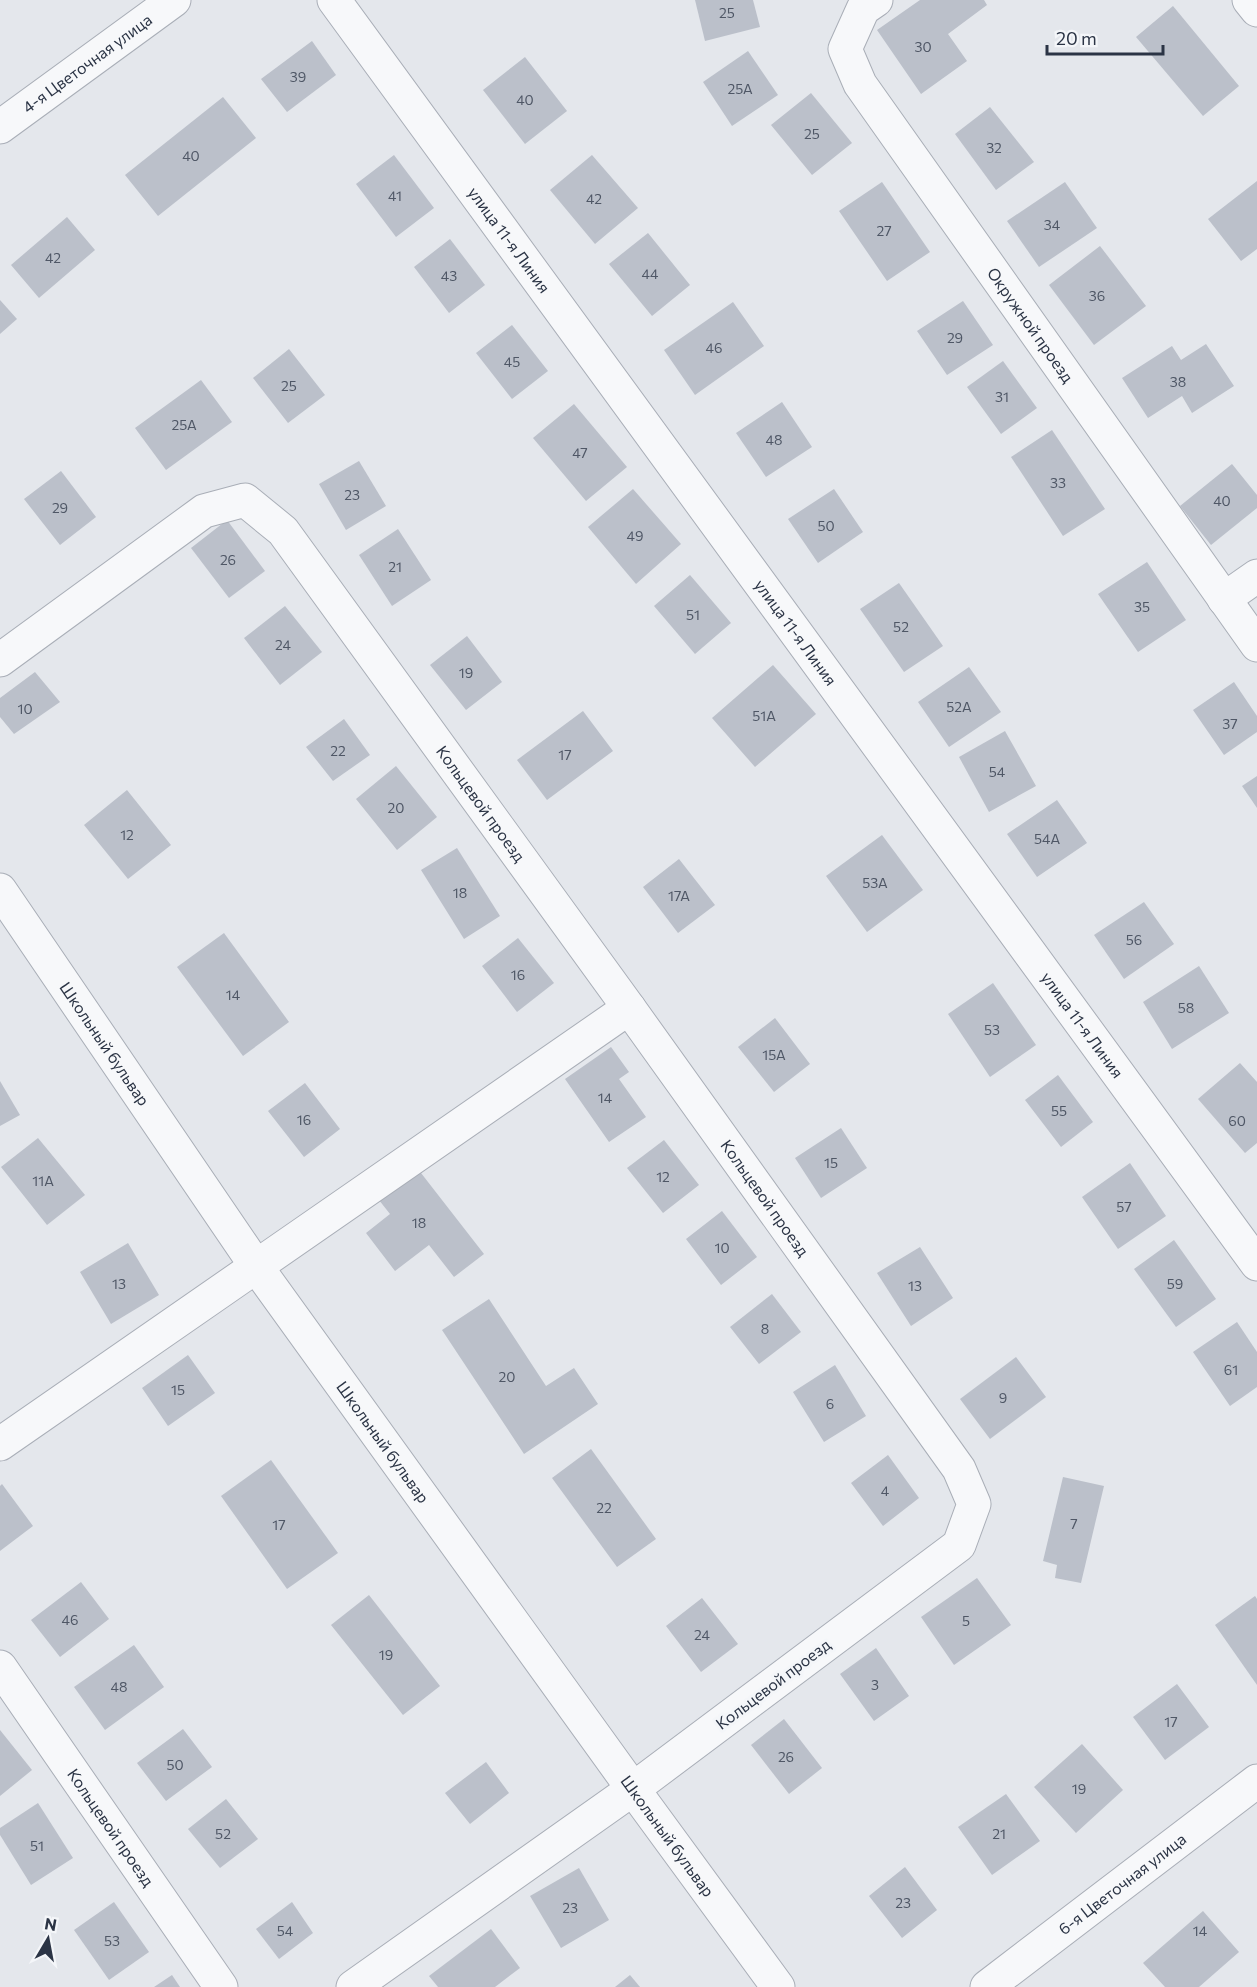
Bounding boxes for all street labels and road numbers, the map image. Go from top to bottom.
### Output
street label: 4-я Цветочная улица [19,9,155,116]
street label: улица 11-я Линия [464,183,555,296]
street label: Окружной проезд [984,264,1078,386]
street label: улица 11-я Линия [751,575,841,689]
street label: Кольцевой проезд [433,742,530,866]
street label: улица 11-я Линия [1038,968,1128,1081]
street label: Школьный бульвар [56,978,154,1109]
street label: Кольцевой проезд [717,1136,814,1260]
street label: Школьный бульвар [333,1377,434,1506]
street label: Кольцевой проезд [712,1634,834,1733]
street label: Кольцевой проезд [64,1765,159,1890]
street label: Школьный бульвар [617,1771,719,1900]
street label: 6-я Цветочная улица [1054,1829,1189,1938]

